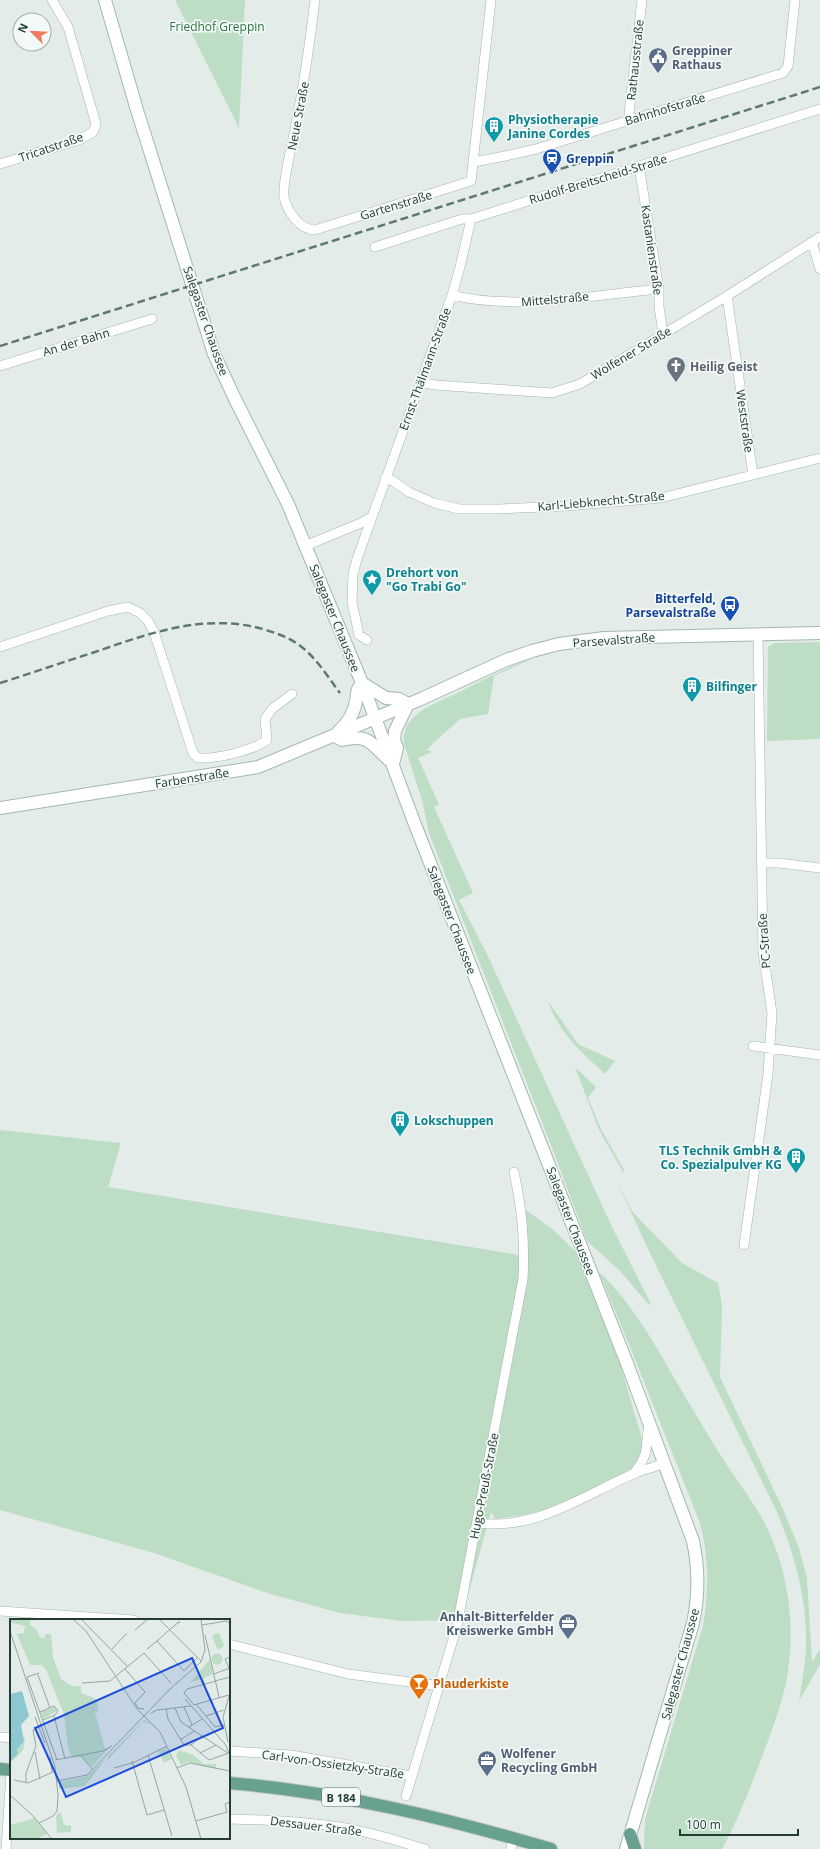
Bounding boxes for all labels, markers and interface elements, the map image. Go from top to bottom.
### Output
north arrow [12,12,52,52]
park label: Friedhof Greppin [169,18,265,35]
street label: Rathausstraße [622,18,648,101]
text: N [14,21,31,35]
place label: Greppiner Rathaus [672,42,733,73]
public building icon: Greppiner Rathaus [647,46,669,74]
street label: Neue Straße [283,80,313,152]
street label: Bahnhofstraße [623,89,708,129]
place label: Physiotherapie Janine Cordes [507,111,599,142]
building icon: Physiotherapie Janine Cordes [483,115,505,143]
street label: Tricatstraße [17,128,86,166]
station icon: Greppin [541,147,563,175]
street label: Rudolf-Breitscheid-Straße [527,150,669,208]
place label: Greppin [566,150,614,167]
street label: Gartenstraße [358,186,434,224]
street label: Kastanienstraße [637,204,667,296]
street label: Salegaster Chaussee [179,264,233,378]
street label: Mittelstraße [520,288,590,310]
street label: Ernst-Thälmann-Straße [395,305,455,433]
street label: Wolfener Straße [588,322,675,384]
street label: An der Bahn [40,324,112,360]
church icon: Heilig Geist [665,355,687,383]
place label: Heilig Geist [690,358,758,375]
street label: Weststraße [732,388,758,454]
street label: Karl-Liebknecht-Straße [537,487,665,515]
street label: Salegaster Chaussee [306,562,364,675]
place label: Drehort von "Go Trabi Go" [386,564,467,595]
place icon: Drehort von "Go Trabi Go" [361,568,383,596]
place label: Bitterfeld, Parsevalstraße [625,590,716,621]
bus stop icon: Bitterfeld, Parsevalstraße [719,594,741,622]
street label: Parsevalstraße [572,629,656,651]
building icon: Bilfinger [681,675,703,703]
place label: Bilfinger [706,678,757,695]
street label: Farbenstraße [154,764,231,792]
street label: Salegaster Chaussee [423,863,481,977]
street label: PC-Straße [754,913,774,969]
building icon: Lokschuppen [389,1109,411,1137]
place label: Lokschuppen [414,1112,494,1129]
place label: TLS Technik GmbH & Co. Spezialpulver KG [659,1142,782,1173]
building icon: TLS Technik GmbH & Co. Spezialpulver KG [785,1146,807,1174]
street label: Salegaster Chaussee [542,1164,600,1278]
street label: Hugo-Preuß-Straße [465,1431,503,1541]
street label: Salegaster Chaussee [657,1606,703,1722]
place label: Anhalt-Bitterfelder Kreiswerke GmbH [440,1608,555,1639]
office icon: Anhalt-Bitterfelder Kreiswerke GmbH [557,1612,579,1640]
inset map [10,1619,230,1839]
bar icon: Plauderkiste [408,1672,430,1700]
place label: Plauderkiste [433,1675,509,1692]
place label: Wolfener Recycling GmbH [501,1745,598,1776]
street label: Carl-von-Ossietzky-Straße [261,1746,406,1782]
office icon: Wolfener Recycling GmbH [476,1749,498,1777]
road number: B 184 [322,1788,360,1806]
scale bar [680,1811,798,1837]
street label: Dessauer Straße [269,1812,363,1840]
text: 100 m [686,1816,721,1833]

